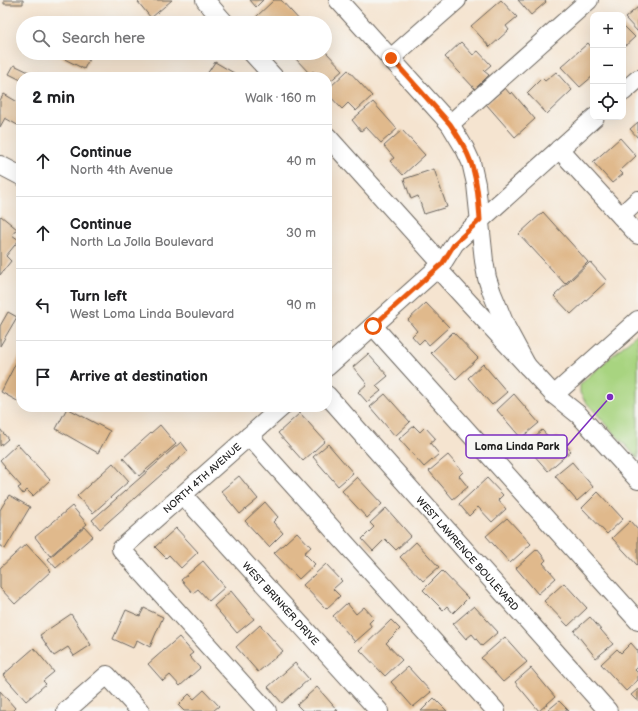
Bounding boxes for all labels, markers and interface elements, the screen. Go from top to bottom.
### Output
map controls [590,12,626,120]
button: + [590,12,626,48]
search box [16,16,332,60]
icon: search [30,27,52,49]
text: Search here [62,29,145,48]
button: − [590,48,626,84]
route end [382,49,400,67]
button: locate [590,84,626,120]
text: 2 min [32,88,75,108]
text: Walk · 160 m [245,90,316,106]
text: Continue [70,143,132,162]
icon: ahead [32,150,54,172]
text: 40 m [286,153,316,169]
text: North 4th Avenue [70,162,173,178]
text: Continue [70,215,132,234]
icon: ahead [32,222,54,244]
text: 30 m [286,225,316,241]
text: North La Jolla Boulevard [70,234,214,250]
text: Turn left [70,287,127,306]
icon: left [32,294,54,316]
text: 90 m [287,297,316,313]
text: West Loma Linda Boulevard [70,306,234,322]
route start [364,317,382,335]
icon: arrive [32,366,54,388]
text: Arrive at destination [70,367,208,386]
callout: Loma Linda Park [466,435,567,458]
text: Loma Linda Park [475,440,560,453]
street label: NORTH 4TH AVENUE [161,441,244,516]
street label: WEST LAWRENCE BOULEVARD [413,495,521,614]
street label: WEST BRINKER DRIVE [240,560,321,648]

